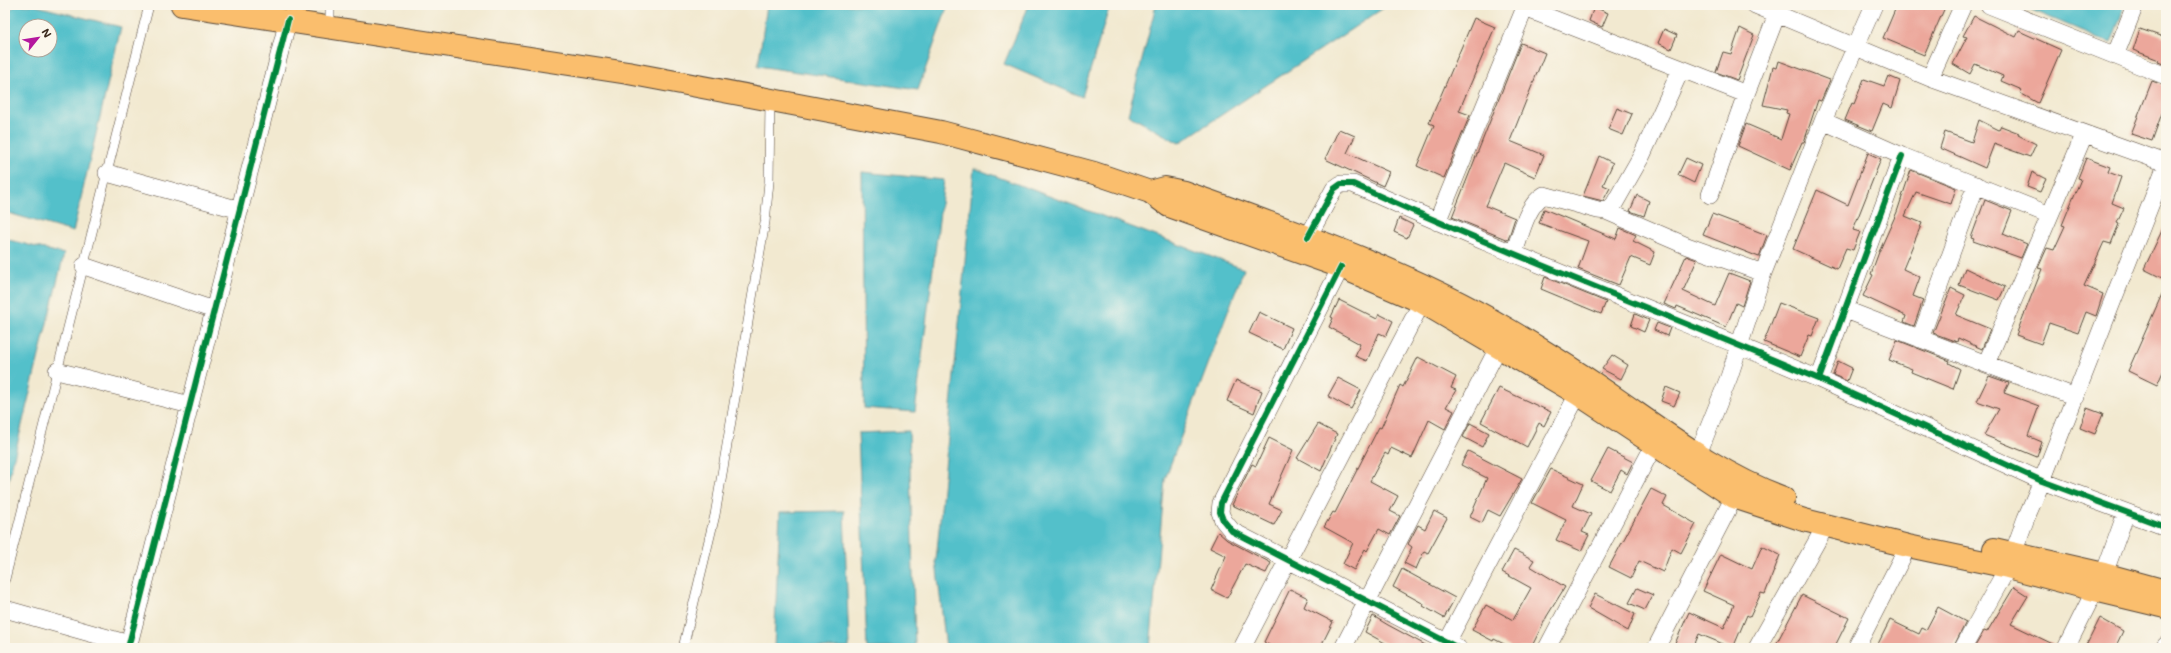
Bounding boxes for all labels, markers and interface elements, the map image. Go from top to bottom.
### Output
north arrow [18,18,58,58]
text: N [39,25,56,40]

